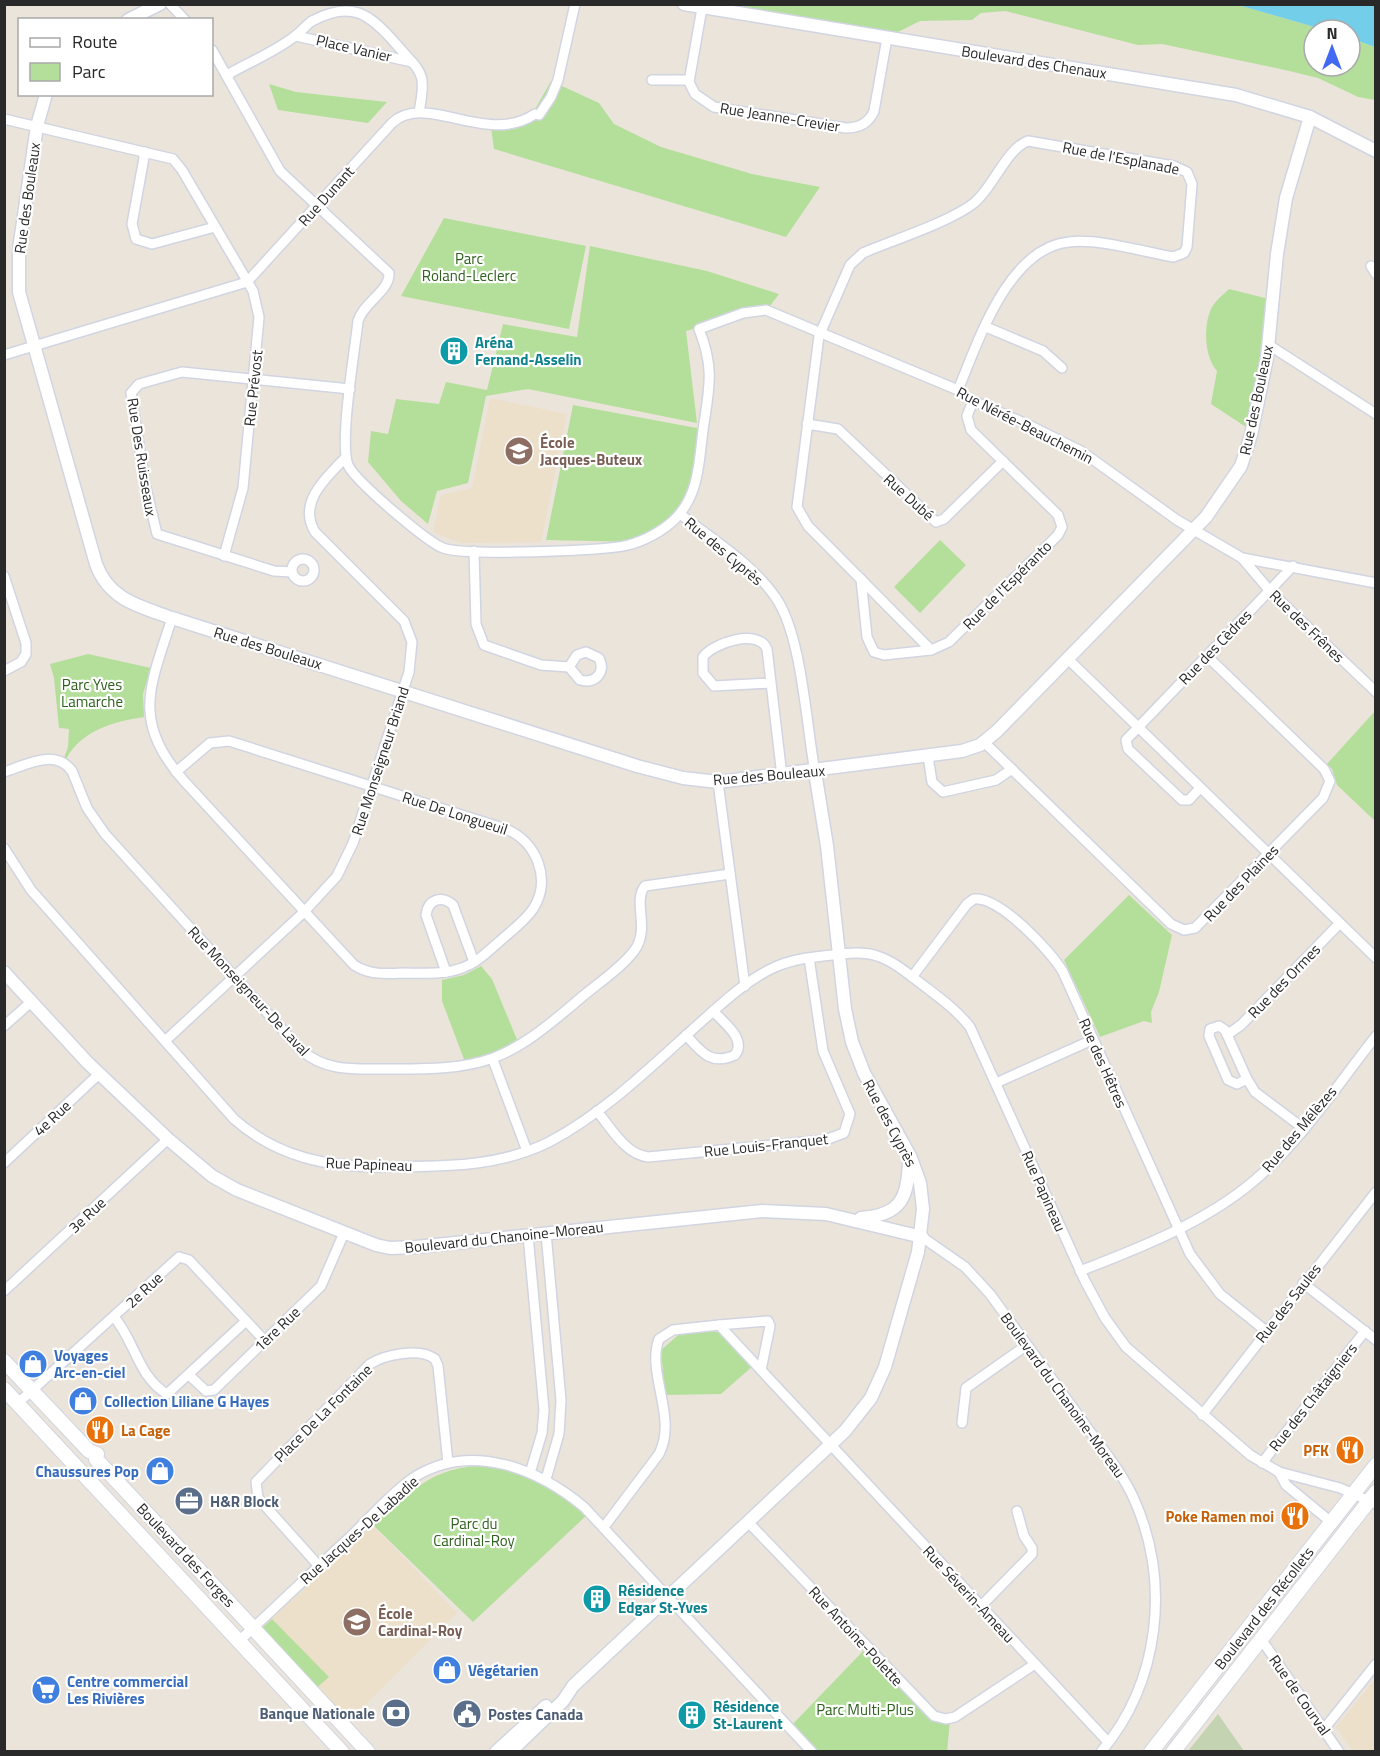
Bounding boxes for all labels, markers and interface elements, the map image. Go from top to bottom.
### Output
legend [18,18,213,96]
north arrow [1302,18,1362,78]
text: N [1326,21,1338,45]
text: Route [72,28,117,55]
street label: Place Vanier [314,28,394,68]
street label: Boulevard des Chenaux [960,39,1108,85]
text: Parc [72,58,106,85]
street label: Rue Jeanne-Crevier [718,96,842,138]
street label: Rue de l'Esplanade [1061,135,1181,181]
street label: Rue des Bouleaux [8,141,46,255]
street label: Rue Dunant [293,160,360,231]
park label: Parc Roland-Leclerc [422,247,516,287]
place label: Aréna Fernand-Asselin [475,331,582,371]
building icon: Aréna Fernand-Asselin [438,335,470,367]
street label: Rue des Bouleaux [1233,342,1279,457]
street label: Rue Prévost [238,348,269,427]
street label: Rue Nérée-Beauchemin [953,381,1097,469]
street label: Rue Des Ruisseaux [121,396,163,518]
place label: École Jacques-Buteux [540,431,642,471]
school or university icon: École Jacques-Buteux [503,435,535,467]
street label: Rue Dubé [879,468,939,526]
street label: Rue des Cyprès [680,511,768,591]
street label: Rue de l'Espéranto [957,535,1057,635]
street label: Rue des Frênes [1264,584,1350,668]
street label: Rue des Cèdres [1173,604,1257,690]
street label: Rue des Bouleaux [211,621,325,675]
park label: Parc Yves Lamarche [61,673,123,713]
street label: Rue Monseigneur Briand [345,684,415,838]
street label: Rue des Bouleaux [712,759,826,791]
street label: Rue De Longueuil [399,785,511,841]
street label: Rue des Plaines [1198,839,1284,927]
street label: Rue Monseigneur-De Laval [183,921,315,1061]
street label: Rue des Ormes [1242,938,1326,1024]
street label: Rue des Hêtres [1073,1014,1133,1112]
street label: Rue des Cyprès [857,1075,923,1171]
street label: Rue des Mélèzes [1256,1081,1342,1177]
street label: 4e Rue [28,1095,76,1141]
street label: Rue Louis-Franquet [703,1127,830,1163]
street label: Rue Papineau [1016,1147,1072,1235]
street label: Rue Papineau [325,1151,413,1177]
street label: 3e Rue [63,1192,111,1238]
street label: Boulevard du Chanoine-Moreau [403,1215,605,1259]
street label: Rue des Saules [1250,1258,1326,1348]
street label: 2e Rue [120,1267,168,1313]
street label: 1ère Rue [249,1301,305,1357]
street label: Boulevard du Chanoine-Moreau [995,1307,1131,1483]
street label: Rue des Châtaigniers [1263,1338,1363,1456]
place label: Voyages Arc-en-ciel [54,1344,126,1384]
shop icon: Voyages Arc-en-ciel [17,1348,49,1380]
street label: Place De La Fontaine [269,1359,377,1467]
shop icon: Collection Liliane G Hayes [67,1385,99,1417]
place label: Collection Liliane G Hayes [104,1390,269,1413]
restaurant icon: La Cage [84,1414,116,1446]
place label: La Cage [121,1419,171,1442]
restaurant icon: PFK [1334,1434,1366,1466]
place label: PFK [1303,1439,1329,1462]
shop icon: Chaussures Pop [144,1455,176,1487]
place label: Chaussures Pop [36,1460,139,1483]
street label: Rue Jacques-De Labadie [295,1470,423,1590]
office icon: H&R Block [173,1485,205,1517]
place label: H&R Block [210,1490,279,1513]
street label: Boulevard des Forges [131,1498,241,1612]
restaurant icon: Poke Ramen moi [1279,1500,1311,1532]
place label: Poke Ramen moi [1165,1505,1274,1528]
park label: Parc du Cardinal-Roy [433,1512,515,1552]
street label: Rue Séverin-Ameau [918,1540,1020,1648]
street label: Boulevard des Récollets [1209,1542,1319,1674]
place label: Résidence Edgar St-Yves [618,1579,708,1619]
street label: Rue Antoine-Polette [803,1581,909,1691]
building icon: Résidence Edgar St-Yves [581,1583,613,1615]
place label: École Cardinal-Roy [378,1602,463,1642]
school or university icon: École Cardinal-Roy [341,1606,373,1638]
street label: Rue de Courval [1264,1650,1336,1740]
shop icon: Végétarien [431,1654,463,1686]
place label: Végétarien [468,1659,538,1682]
place label: Centre commercial Les Rivières [67,1670,188,1710]
supermarket icon: Centre commercial Les Rivières [30,1674,62,1706]
place label: Résidence St-Laurent [713,1695,783,1735]
bank icon: Banque Nationale [380,1697,412,1729]
public building icon: Postes Canada [451,1698,483,1730]
park label: Parc Multi-Plus [816,1698,914,1721]
building icon: Résidence St-Laurent [676,1699,708,1731]
place label: Banque Nationale [259,1702,375,1725]
place label: Postes Canada [488,1703,583,1726]

